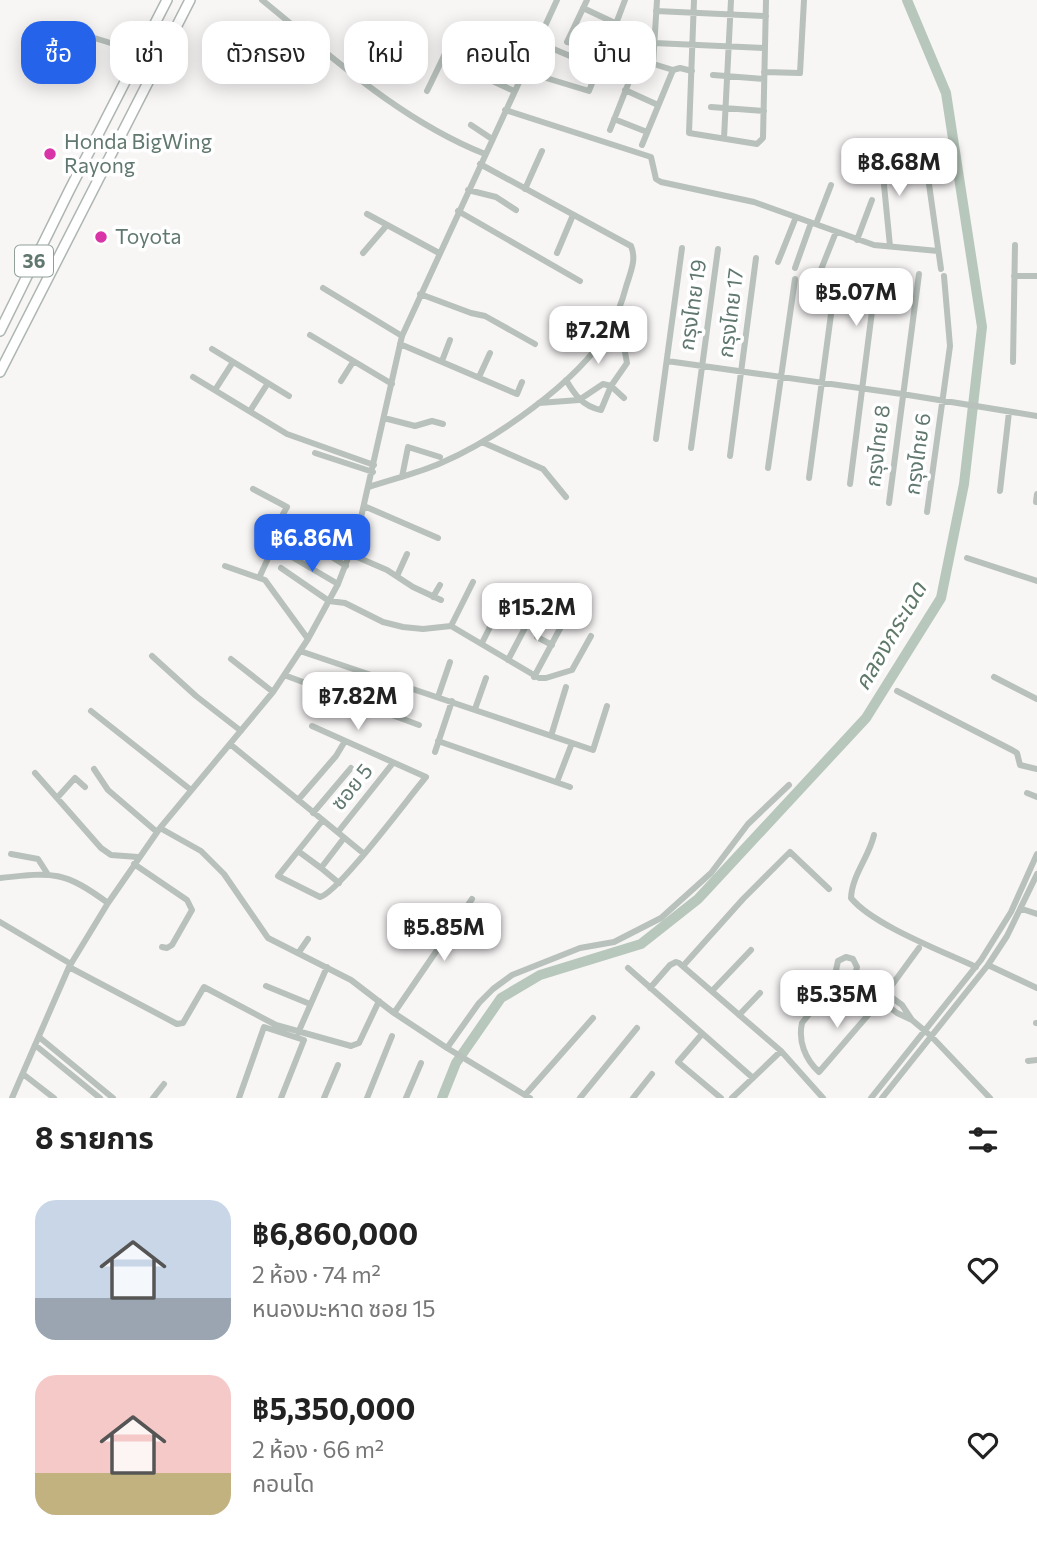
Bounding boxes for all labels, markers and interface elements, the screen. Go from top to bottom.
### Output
chip: ซื้อ [21,21,96,84]
chip: เช่า [110,21,188,84]
chip: ตัวกรอง [202,21,330,84]
chip: ใหม่ [344,21,428,84]
chip: คอนโด [442,21,555,84]
chip: บ้าน [569,21,656,84]
place label: Honda BigWing Rayong [64,128,212,177]
pin: ฿8.68M [842,138,956,198]
marker: Honda BigWing Rayong [42,146,58,162]
text: ฿8.68M [857,147,941,175]
place label: Toyota [115,223,182,248]
marker: Toyota [93,229,109,245]
road number: 36 [15,246,53,276]
street label: กรุงไทย 19 [673,258,712,352]
street label: กรุงไทย 17 [712,267,749,359]
pin: ฿5.07M [799,268,913,328]
text: ฿5.07M [815,277,897,305]
pin: ฿7.2M [549,306,647,366]
text: ฿7.2M [565,315,631,343]
street label: กรุงไทย 8 [859,403,896,489]
street label: กรุงไทย 6 [898,411,937,497]
pin: ฿6.86M [255,514,369,574]
text: ฿6.86M [270,523,354,551]
water label: คลองกระเฉด [847,576,932,695]
pin: ฿15.2M [480,584,594,643]
text: ฿15.2M [498,592,576,620]
pin: ฿7.82M [301,672,415,732]
text: ฿7.82M [318,681,398,709]
street label: ซอย 5 [325,758,377,814]
pin: ฿5.85M [387,904,501,963]
text: ฿5.85M [403,912,485,940]
pin: ฿5.35M [780,970,894,1030]
text: ฿5.35M [796,979,878,1007]
text: 8 รายการ [35,1118,154,1155]
icon: filters [964,1121,1002,1159]
text: ฿6,860,000 [252,1214,418,1251]
icon: home [91,1228,175,1312]
icon: heart [964,1251,1002,1289]
text: 2 ห้อง · 74 m² [252,1260,381,1288]
text: หนองมะหาด ซอย 15 [252,1294,436,1322]
text: ฿5,350,000 [252,1389,415,1426]
icon: home [91,1403,175,1487]
icon: heart [964,1426,1002,1464]
text: 2 ห้อง · 66 m² [252,1435,384,1463]
text: คอนโด [252,1469,314,1497]

